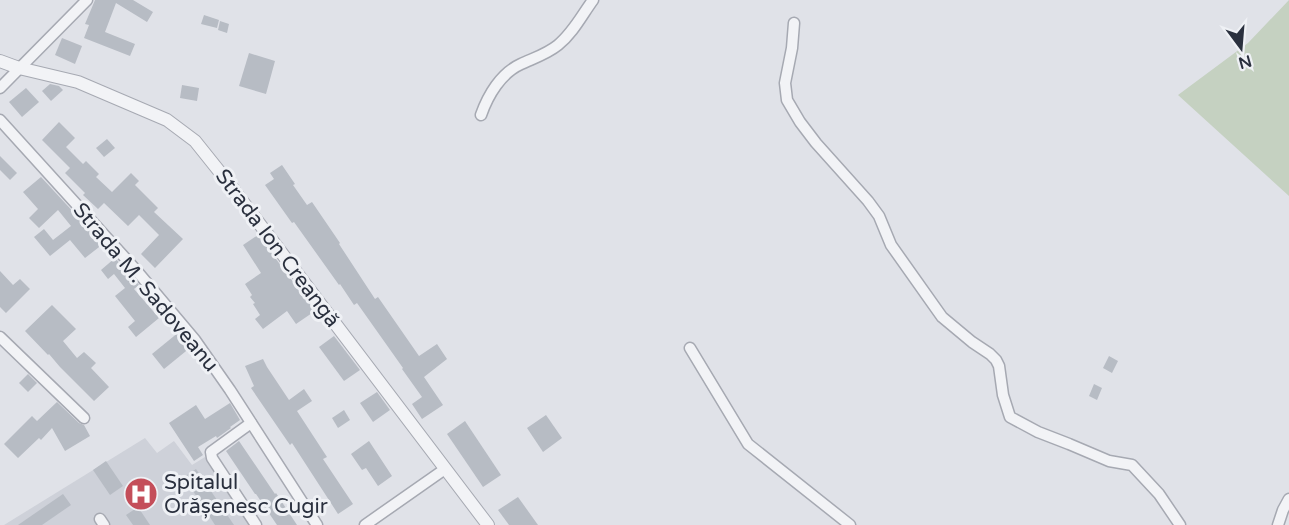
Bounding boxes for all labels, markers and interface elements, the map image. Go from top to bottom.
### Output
north arrow [1211,18,1271,78]
text: N [1236,50,1254,73]
street label: Strada Ion Creangă [210,164,345,332]
street label: Strada M. Sadoveanu [68,198,224,377]
place label: Spitalul Orășenesc Cugir [164,470,328,519]
hospital icon: Spitalul Orășenesc Cugir [123,476,159,512]

